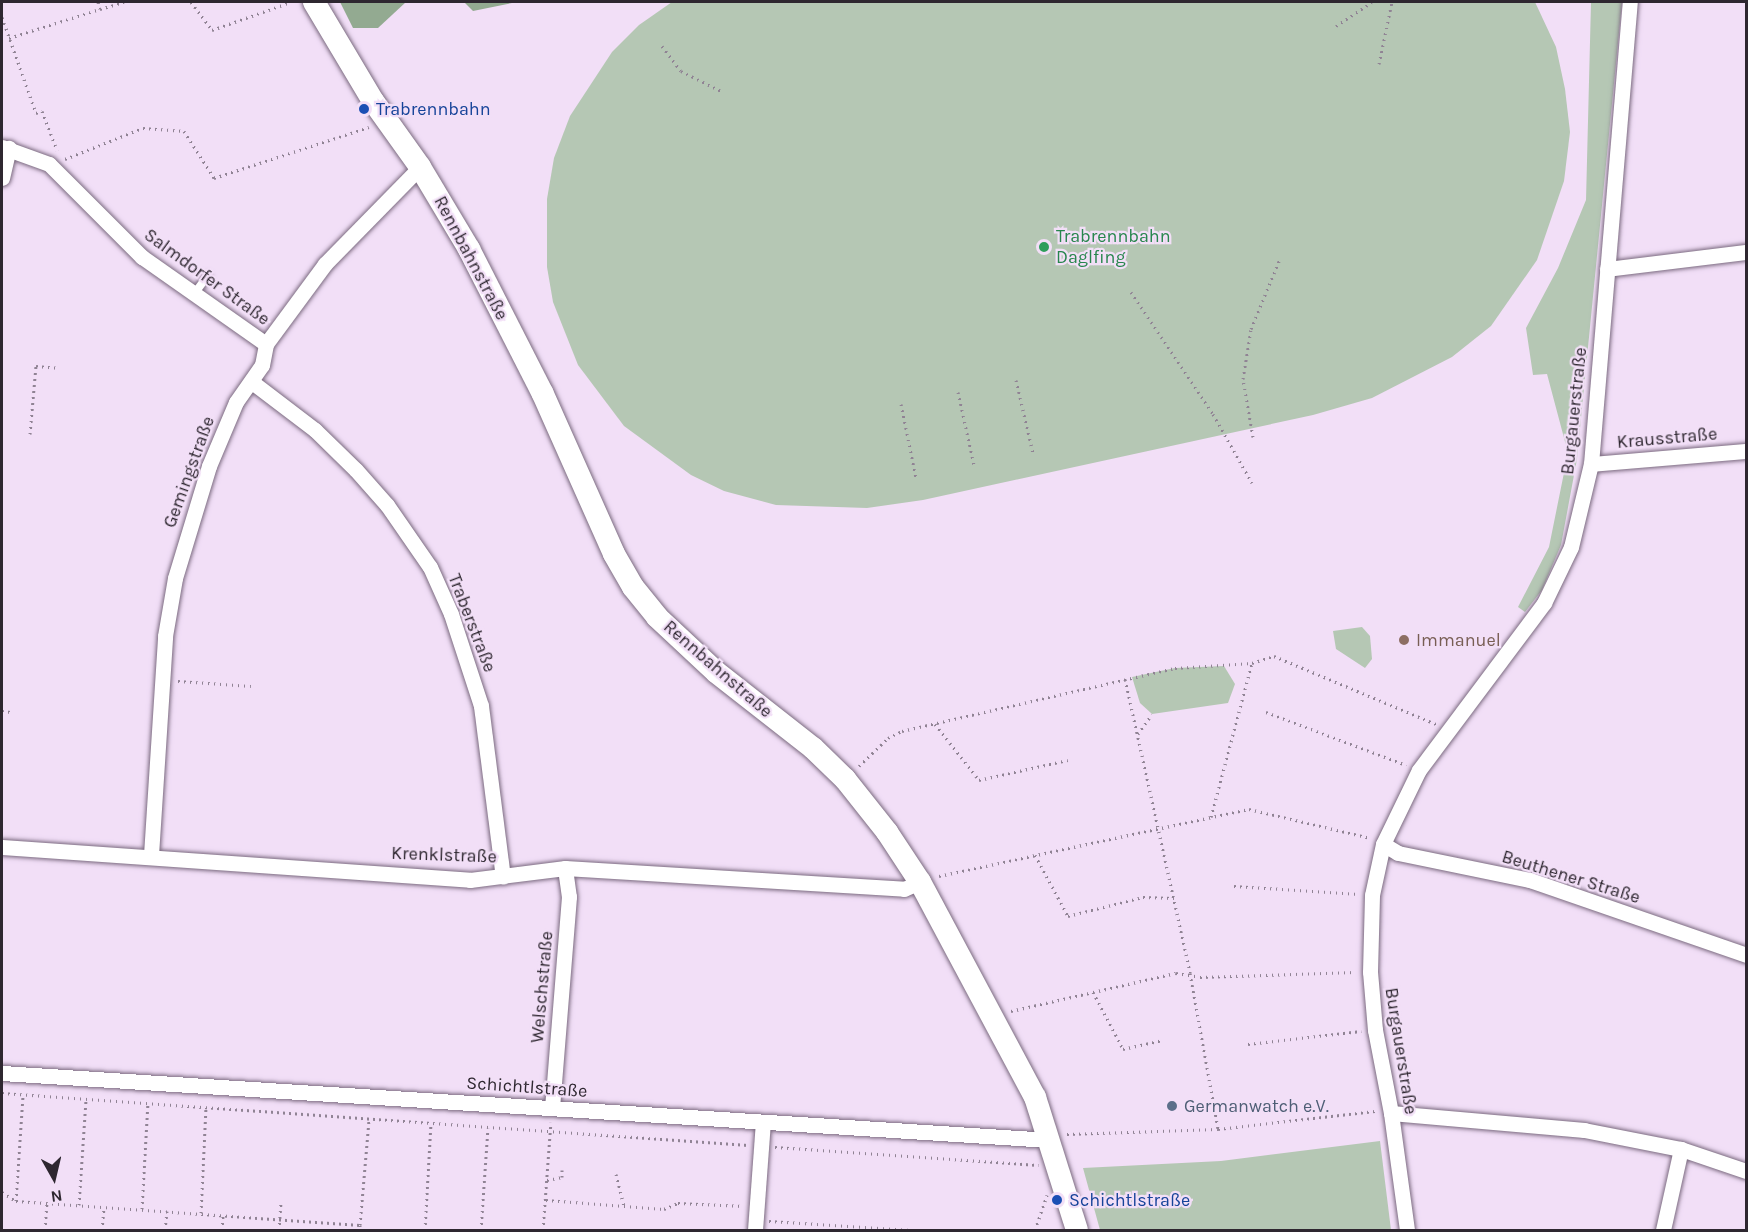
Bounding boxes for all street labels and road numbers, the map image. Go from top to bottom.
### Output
street label: Rennbahnstraße [429,192,513,324]
street label: Salmdorfer Straße [140,224,274,330]
street label: Burgauerstraße [1557,346,1591,476]
street label: Gemingstraße [159,413,219,531]
street label: Krausstraße [1616,423,1718,453]
street label: Traberstraße [443,571,501,675]
street label: Rennbahnstraße [659,616,777,722]
street label: Krenklstraße [391,842,497,868]
street label: Beuthener Straße [1499,846,1643,908]
street label: Welschstraße [526,930,558,1044]
street label: Burgauerstraße [1380,986,1422,1116]
street label: Schichtlstraße [466,1072,588,1102]

